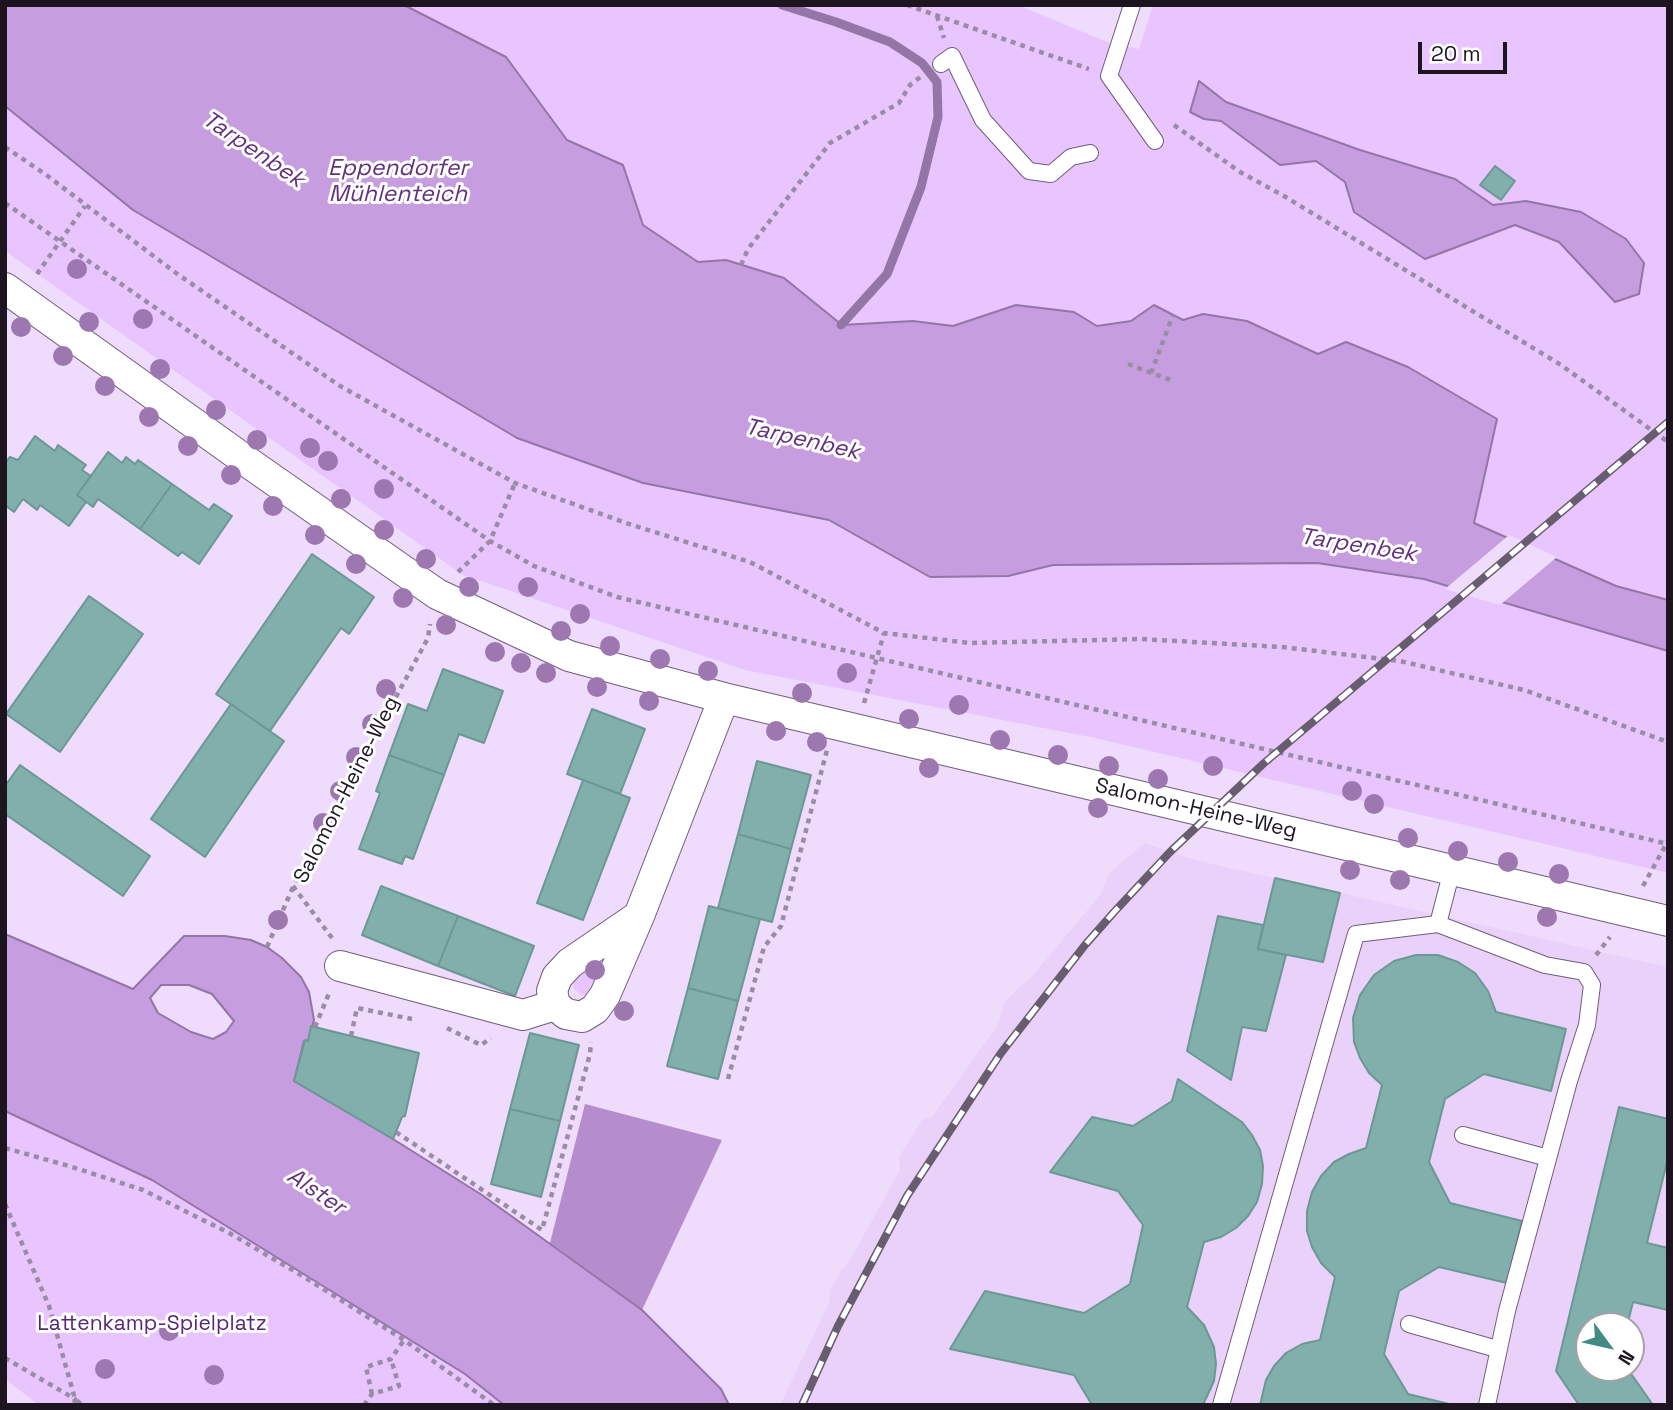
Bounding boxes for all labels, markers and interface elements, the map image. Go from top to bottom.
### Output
scale bar [1421,28,1510,72]
text: 20 m [1431,40,1481,67]
water label: Tarpenbek [197,106,309,194]
water label: Eppendorfer Mühlenteich [328,155,468,209]
water label: Tarpenbek [742,413,862,467]
water label: Tarpenbek [1298,523,1418,569]
street label: Salomon-Heine-Weg [289,692,405,888]
street label: Salomon-Heine-Weg [1093,774,1299,844]
water label: Alster [282,1163,350,1221]
park label: Lattenkamp-Spielplatz [37,1311,267,1337]
north arrow [1575,1312,1645,1382]
text: N [1612,1345,1640,1370]

